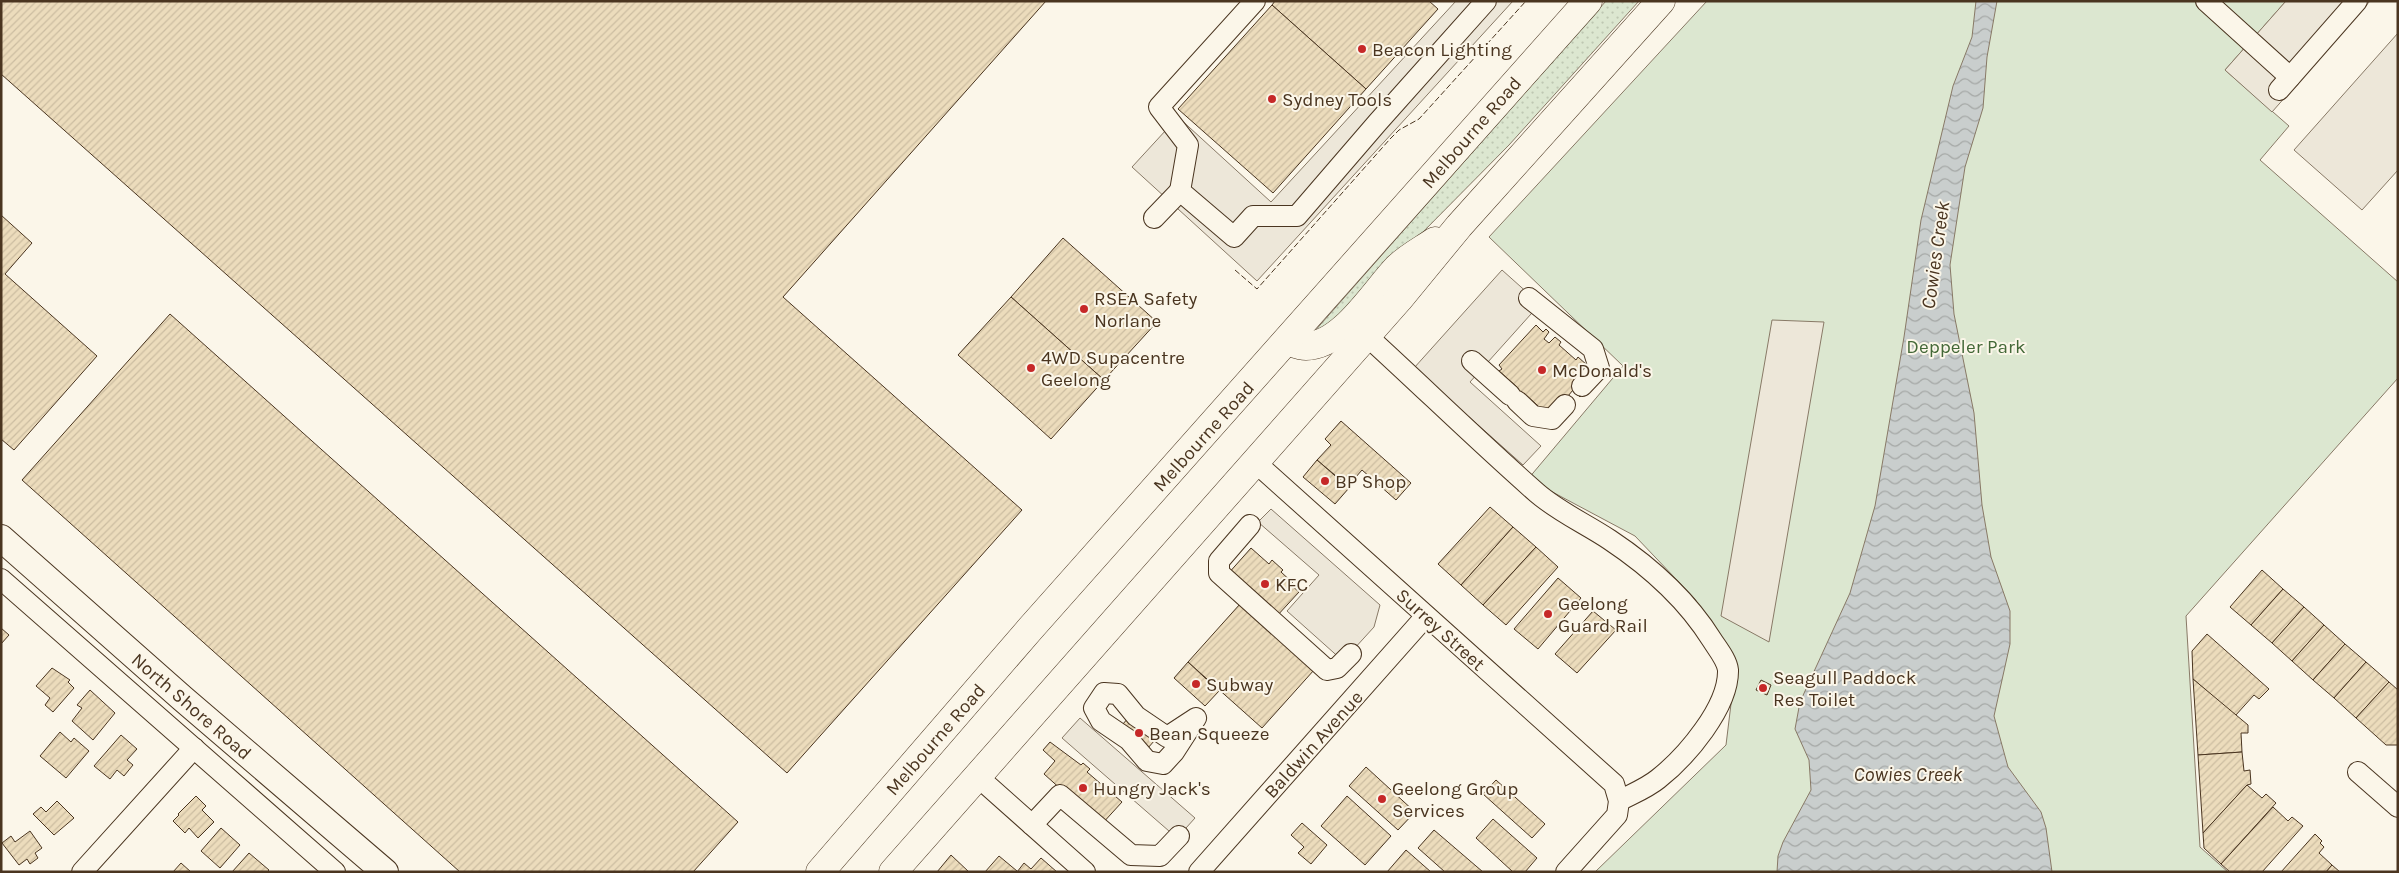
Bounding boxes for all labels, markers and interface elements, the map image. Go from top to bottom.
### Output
place label: Beacon Lighting [1372,39,1512,61]
marker: Beacon Lighting [1356,43,1368,55]
street label: Melbourne Road [1417,72,1526,193]
place label: Sydney Tools [1282,89,1392,111]
marker: Sydney Tools [1266,93,1278,105]
water label: Cowies Creek [1917,199,1955,311]
place label: RSEA Safety Norlane [1094,288,1198,332]
marker: RSEA Safety Norlane [1078,303,1090,315]
park label: Deppeler Park [1906,336,2026,358]
place label: 4WD Supacentre Geelong [1041,347,1185,391]
place label: McDonald's [1552,360,1652,382]
marker: 4WD Supacentre Geelong [1025,362,1037,374]
marker: McDonald's [1536,364,1548,376]
street label: Melbourne Road [1149,377,1259,496]
place label: BP Shop [1335,471,1406,493]
marker: BP Shop [1319,475,1331,487]
place label: KFC [1275,574,1308,596]
marker: KFC [1259,578,1271,590]
street label: Surrey Street [1391,584,1489,675]
place label: Geelong Guard Rail [1558,593,1648,637]
marker: Geelong Guard Rail [1542,608,1554,620]
street label: North Shore Road [127,649,256,765]
place label: Seagull Paddock Res Toilet [1773,667,1917,711]
place label: Subway [1206,674,1273,696]
marker: Subway [1190,678,1202,690]
street label: Melbourne Road [881,679,990,800]
marker: Seagull Paddock Res Toilet [1757,682,1769,694]
street label: Baldwin Avenue [1260,686,1368,803]
place label: Bean Squeeze [1149,723,1269,745]
marker: Bean Squeeze [1133,727,1145,739]
water label: Cowies Creek [1854,763,1963,786]
place label: Hungry Jack's [1093,778,1211,800]
place label: Geelong Group Services [1392,778,1518,822]
marker: Hungry Jack's [1077,782,1089,794]
marker: Geelong Group Services [1376,793,1388,805]

